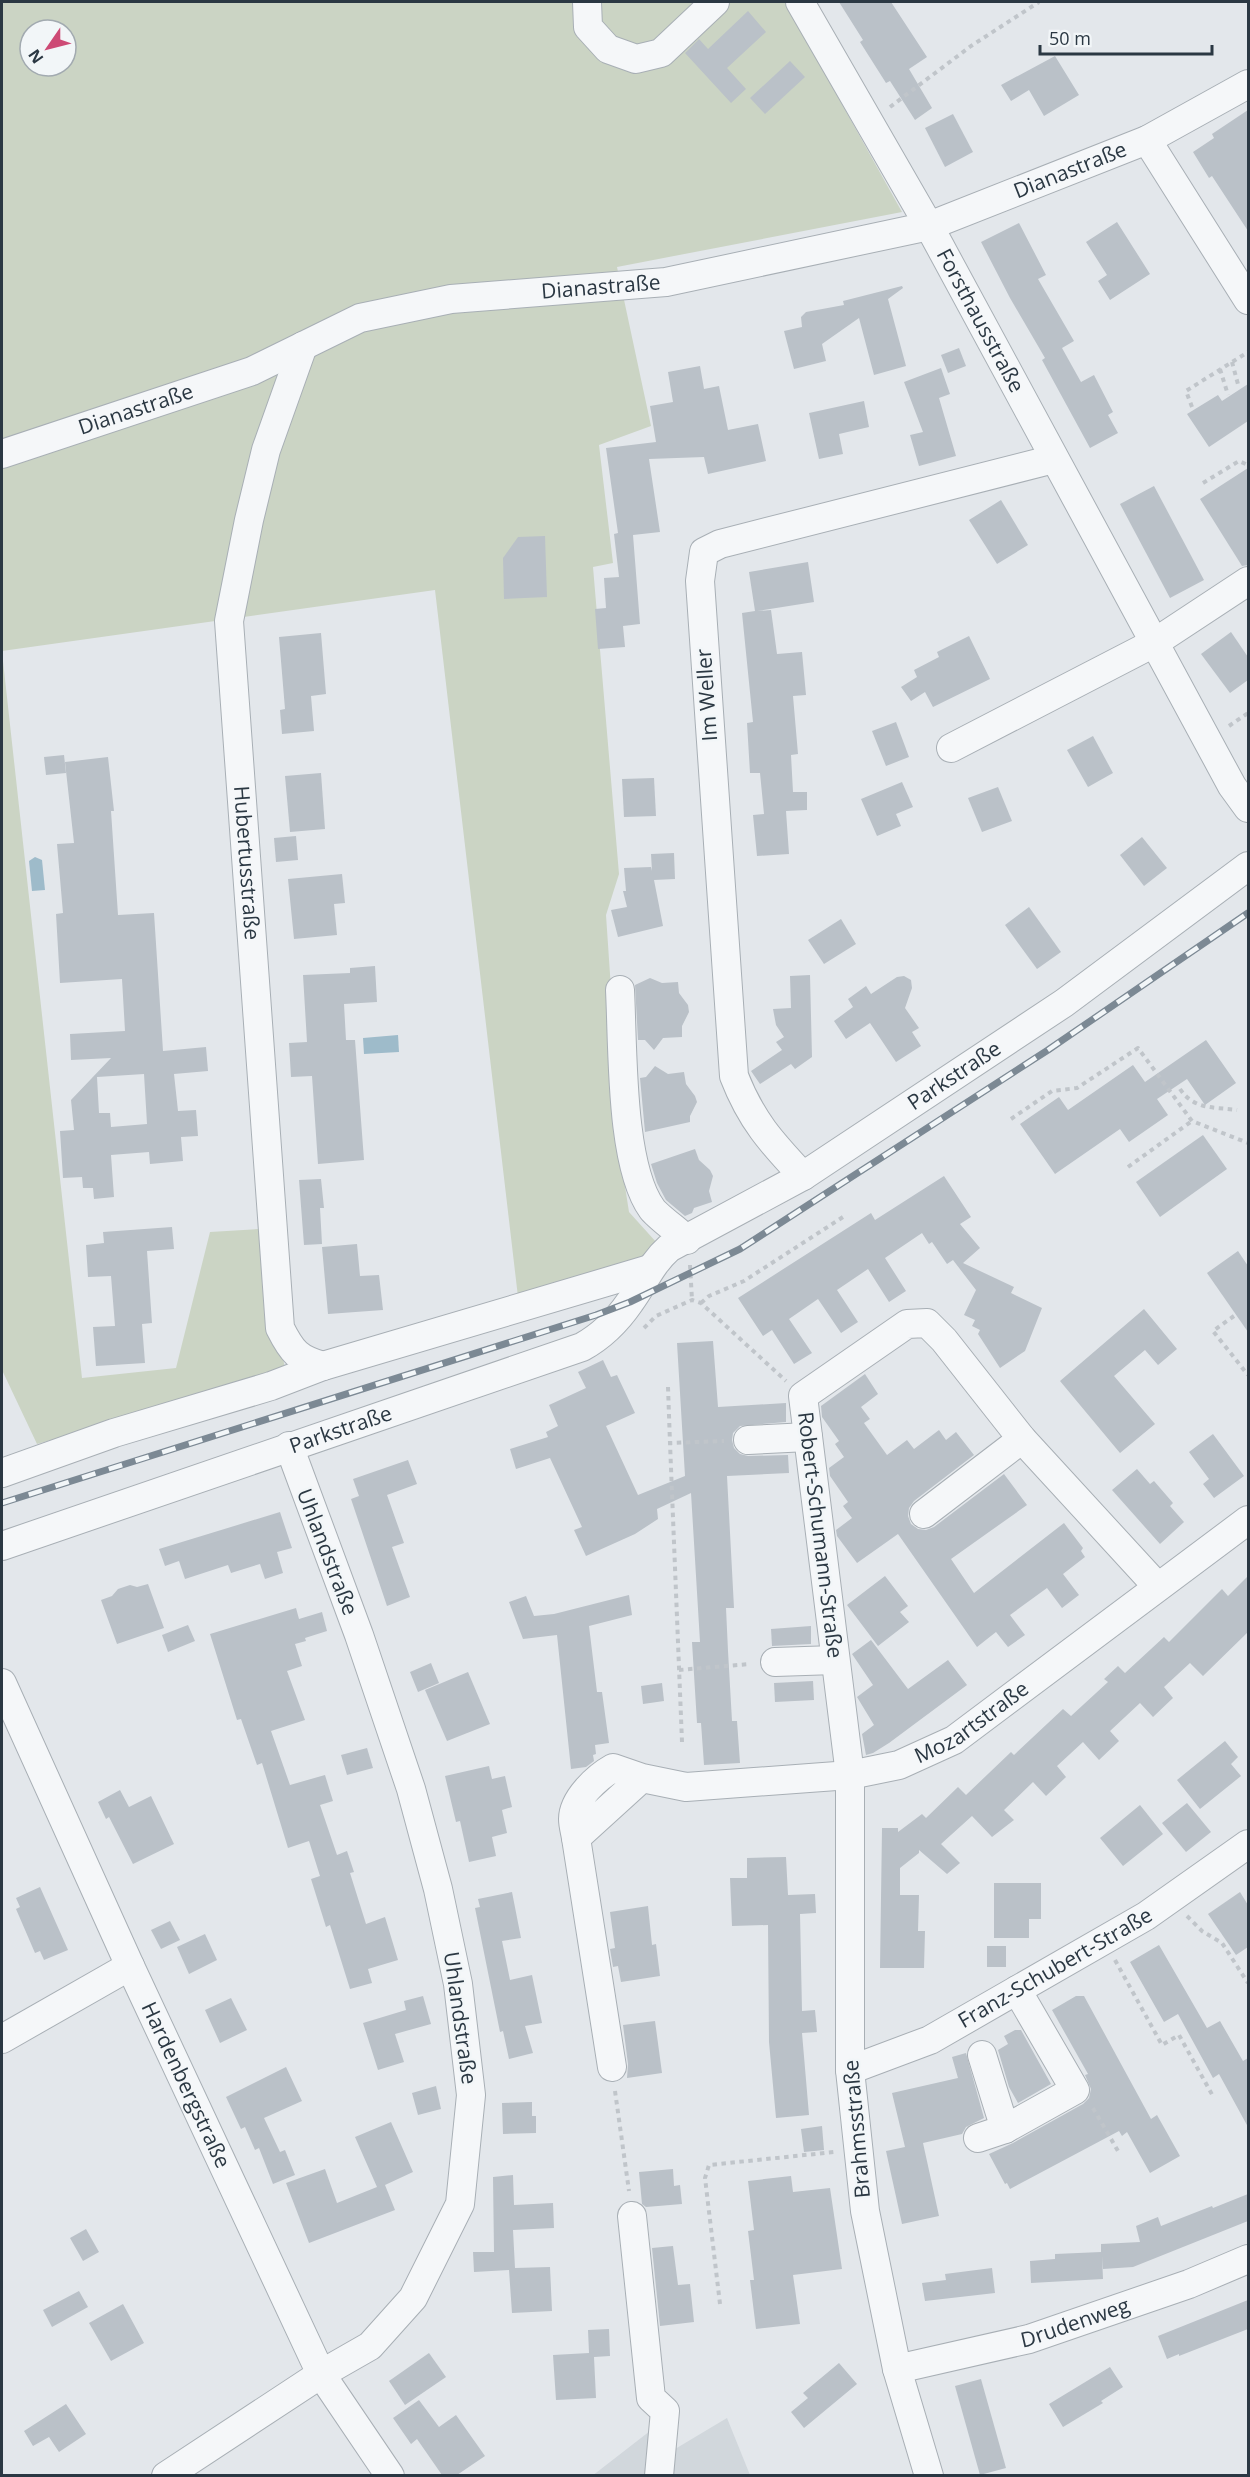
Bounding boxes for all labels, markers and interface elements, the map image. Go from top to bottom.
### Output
north arrow [18,18,78,78]
scale bar [1040,18,1212,56]
text: 50 m [1049,26,1091,50]
text: N [23,45,48,68]
street label: Dianastraße [1009,134,1130,204]
street label: Forsthausstraße [931,243,1031,397]
street label: Dianastraße [540,267,661,305]
street label: Dianastraße [74,377,197,441]
street label: Im Weller [689,647,723,742]
street label: Hubertusstraße [228,785,267,941]
street label: Parkstraße [902,1034,1006,1116]
street label: Parkstraße [285,1398,395,1459]
street label: Robert-Schumann-Straße [792,1410,850,1660]
street label: Uhlandstraße [291,1484,365,1619]
street label: Mozartstraße [910,1674,1034,1769]
street label: Franz-Schubert-Straße [953,1900,1157,2034]
street label: Uhlandstraße [438,1950,484,2086]
street label: Hardenbergstraße [136,1997,238,2172]
street label: Brahmsstraße [836,2059,876,2199]
street label: Drudenweg [1018,2291,1133,2354]

